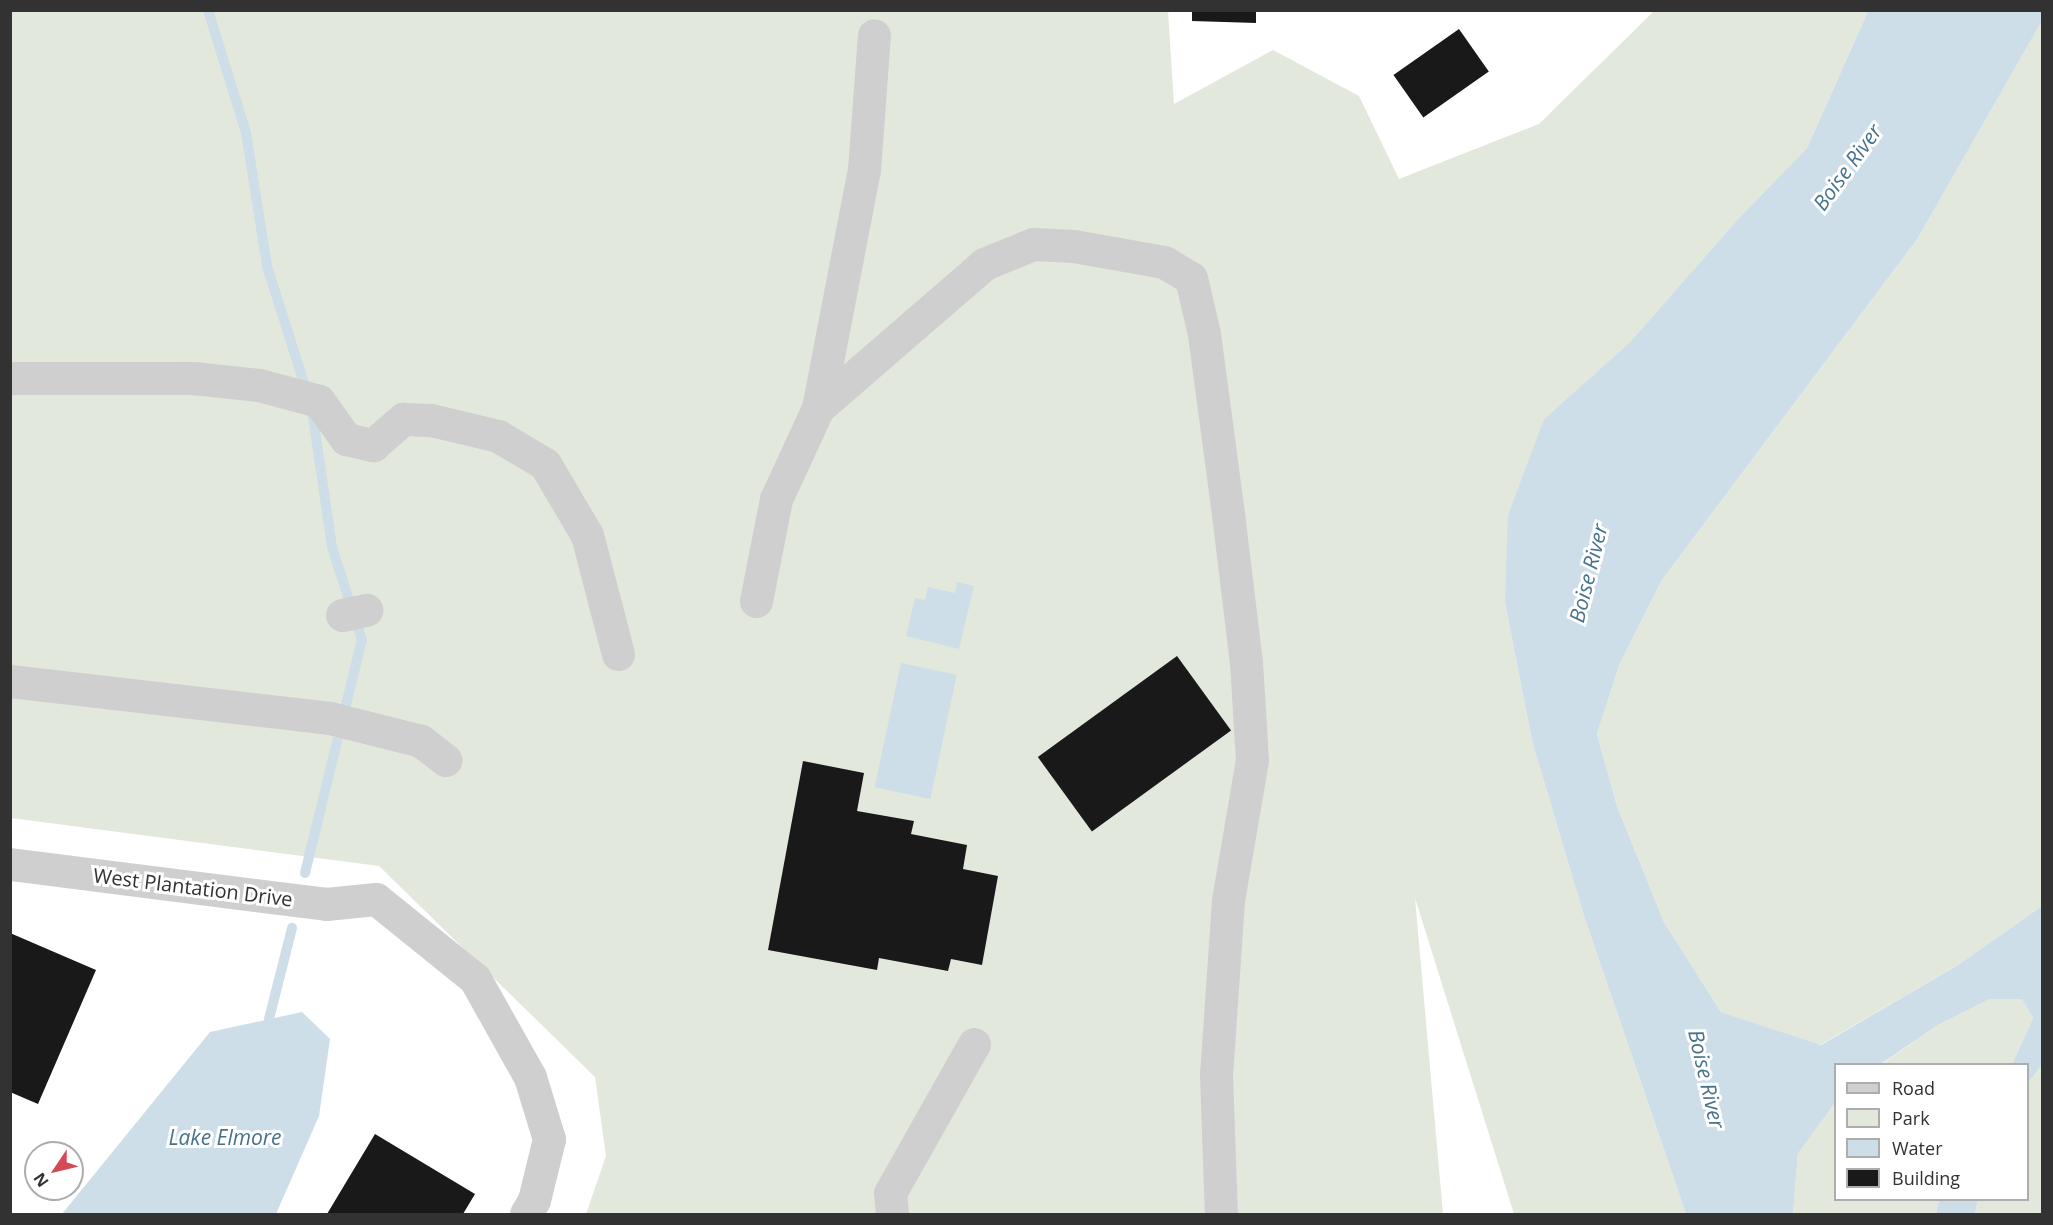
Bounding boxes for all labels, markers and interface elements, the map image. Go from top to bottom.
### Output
water label: Boise River [1807,119,1887,215]
water label: Boise River [1564,521,1612,625]
street label: West Plantation Drive [92,863,294,911]
water label: Boise River [1683,1027,1731,1131]
legend [1834,1063,2029,1201]
text: Road [1892,1076,1935,1100]
text: Park [1892,1106,1930,1130]
water label: Lake Elmore [168,1124,282,1150]
text: Water [1892,1136,1943,1160]
north arrow [24,1141,84,1201]
text: Building [1892,1166,1960,1190]
text: N [28,1169,54,1192]

